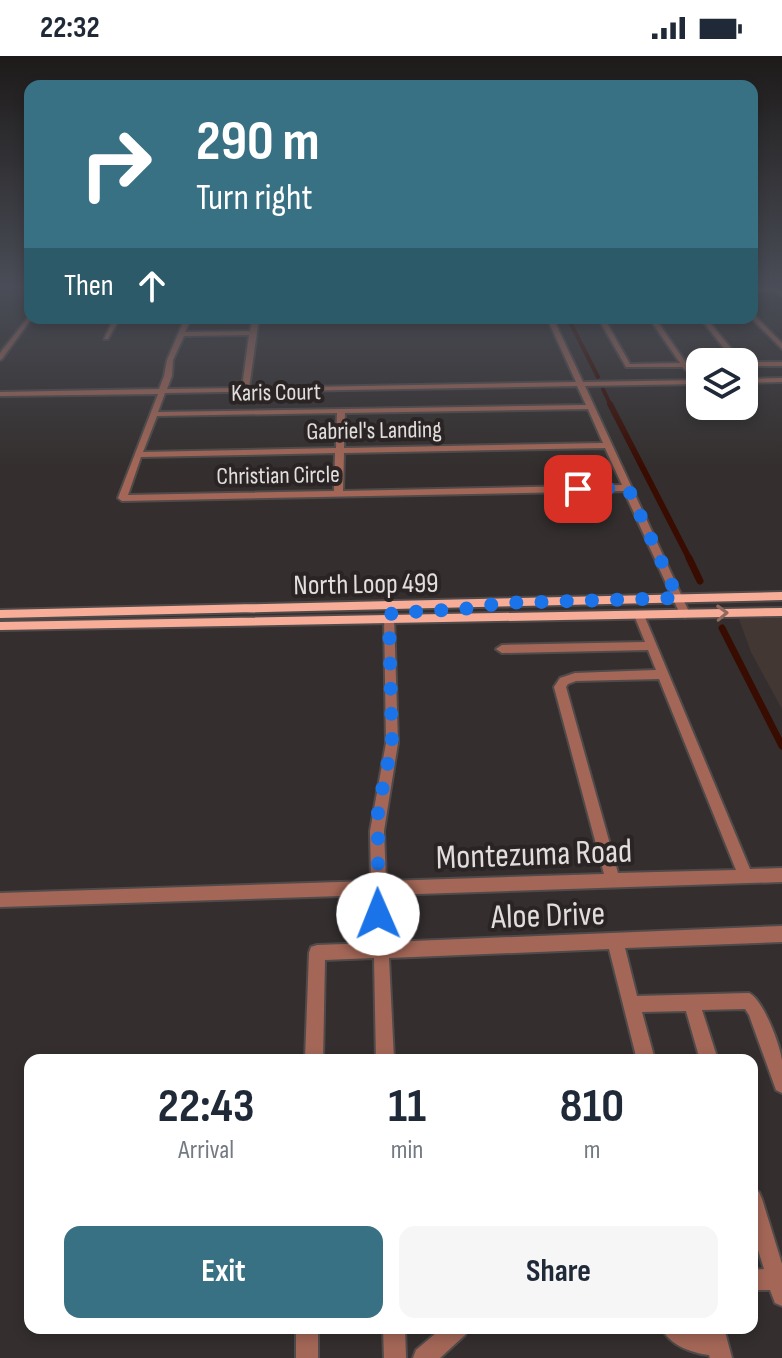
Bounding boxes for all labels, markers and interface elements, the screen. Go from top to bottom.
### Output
text: 22:32 [40,10,100,46]
text: 290 m [196,109,320,176]
icon: right [64,112,168,216]
text: Turn right [196,177,313,220]
icon: ahead [130,264,174,308]
text: Then [64,268,114,304]
map controls [686,348,758,420]
button: layers [686,348,758,420]
street label: Karis Court [231,377,321,408]
street label: Gabriel's Landing [306,415,442,446]
pin [544,455,612,523]
street label: Christian Circle [216,460,340,491]
icon: arrive [556,467,600,511]
street label: North Loop 499 [293,567,439,602]
one-way arrow [716,604,729,621]
street label: Montezuma Road [435,831,633,878]
position arrow [336,872,420,956]
street label: Aloe Drive [489,893,606,938]
text: 22:43 [158,1078,255,1135]
text: 11 [388,1078,426,1135]
text: 810 [560,1078,624,1135]
text: Arrival [178,1135,234,1166]
text: min [391,1135,424,1166]
text: m [584,1135,600,1166]
button: Exit [64,1226,383,1318]
button: Share [399,1226,718,1318]

